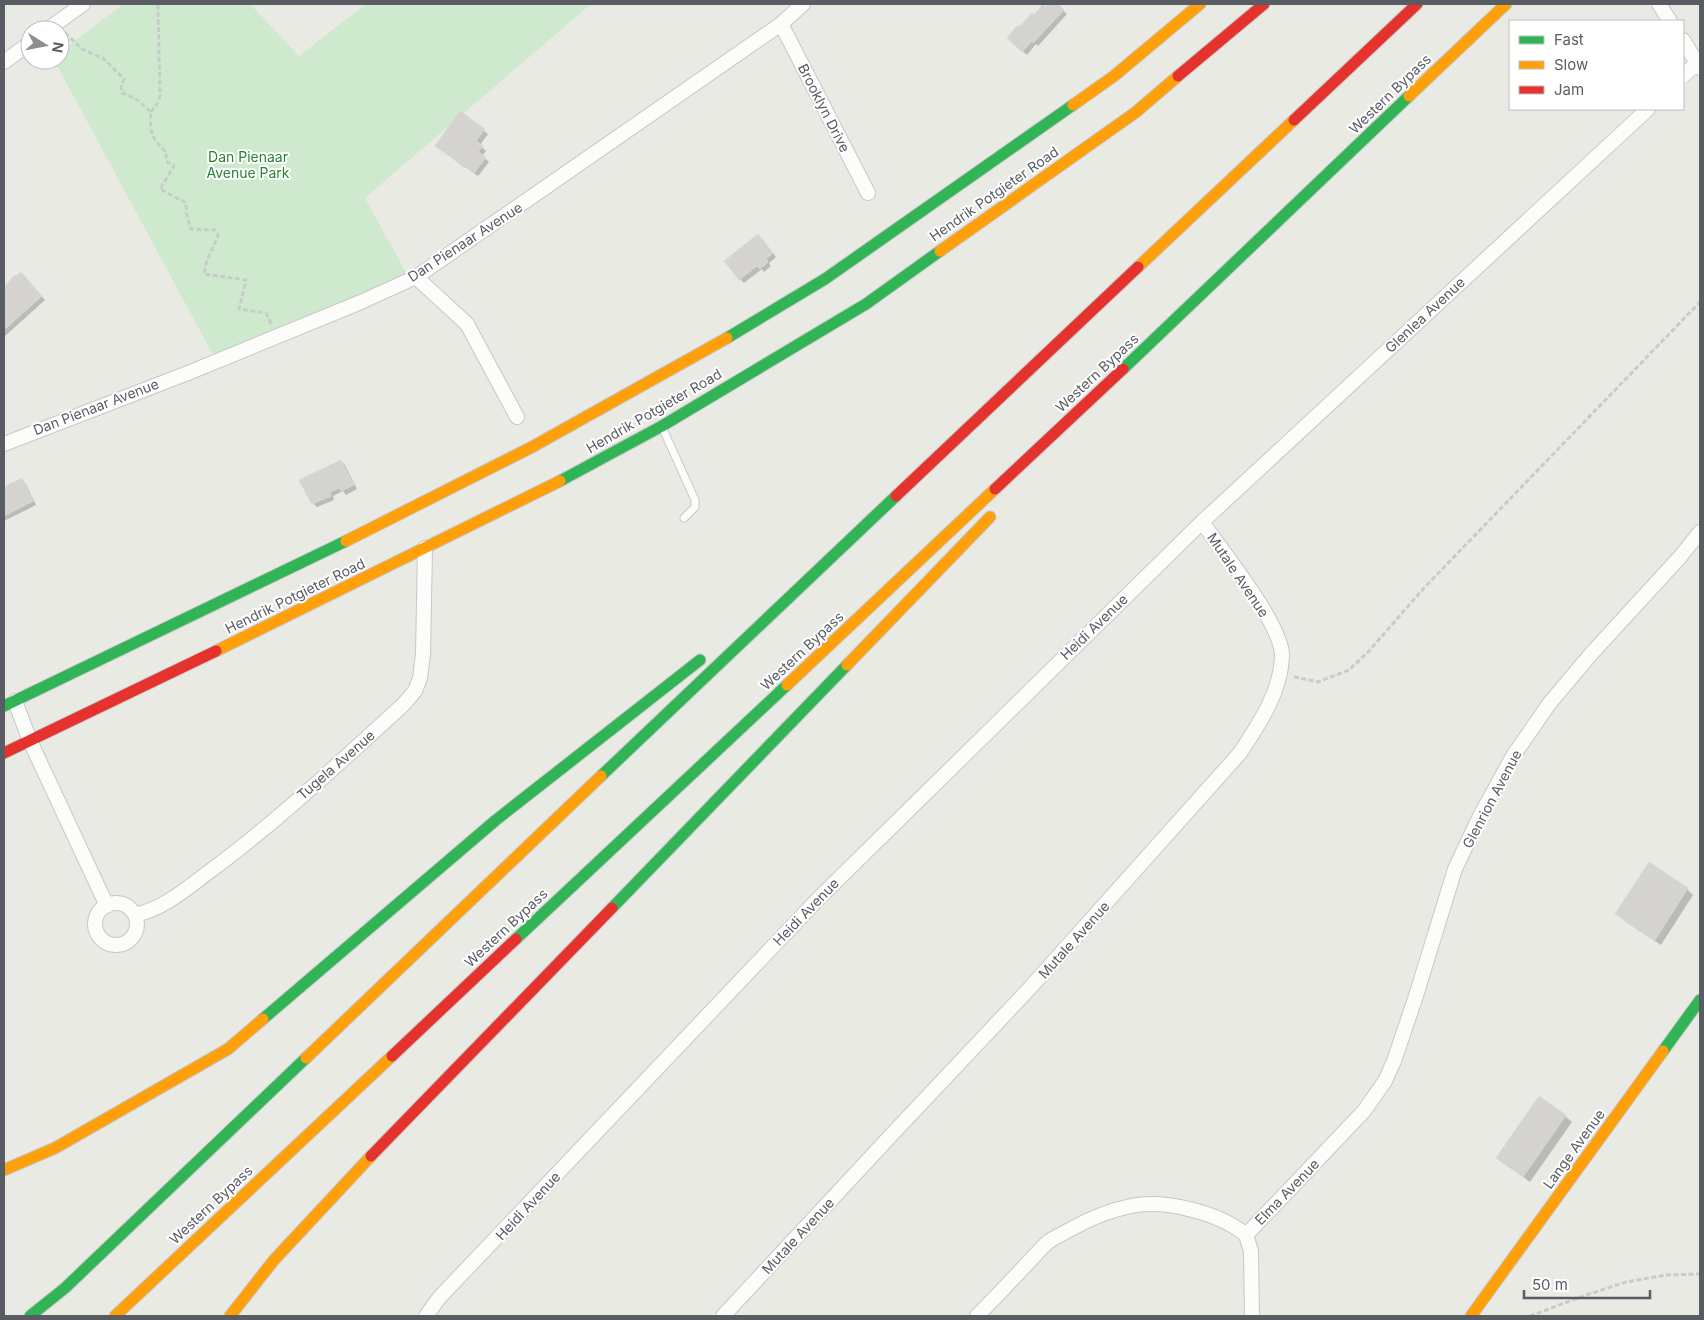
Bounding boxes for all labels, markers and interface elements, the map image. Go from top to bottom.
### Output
north arrow [20,20,70,70]
legend [1509,20,1684,110]
text: Fast [1554,30,1584,49]
text: N [49,41,68,54]
street label: Western Bypass [1345,50,1434,137]
text: Slow [1554,55,1588,74]
street label: Brooklyn Drive [795,61,854,155]
text: Jam [1554,80,1584,99]
street label: Hendrik Potgieter Road [926,143,1061,245]
park label: Dan Pienaar Avenue Park [206,148,290,181]
street label: Dan Pienaar Avenue [404,198,525,285]
street label: Glenlea Avenue [1381,273,1468,356]
street label: Western Bypass [1052,330,1142,415]
street label: Hendrik Potgieter Road [583,365,724,456]
street label: Dan Pienaar Avenue [31,375,161,438]
street label: Mutale Avenue [1204,529,1273,620]
street label: Hendrik Potgieter Road [222,554,367,637]
street label: Heidi Avenue [1056,590,1131,663]
street label: Western Bypass [757,608,847,693]
street label: Tugela Avenue [293,726,378,803]
street label: Glenrion Avenue [1458,747,1525,851]
street label: Heidi Avenue [769,874,842,949]
street label: Western Bypass [461,885,551,970]
street label: Mutale Avenue [1034,898,1113,982]
street label: Lange Avenue [1539,1106,1608,1192]
street label: Elma Avenue [1251,1155,1322,1228]
street label: Western Bypass [166,1162,256,1247]
street label: Heidi Avenue [492,1168,564,1243]
street label: Mutale Avenue [758,1194,837,1277]
scale bar [1524,1268,1650,1300]
text: 50 m [1532,1275,1568,1294]

